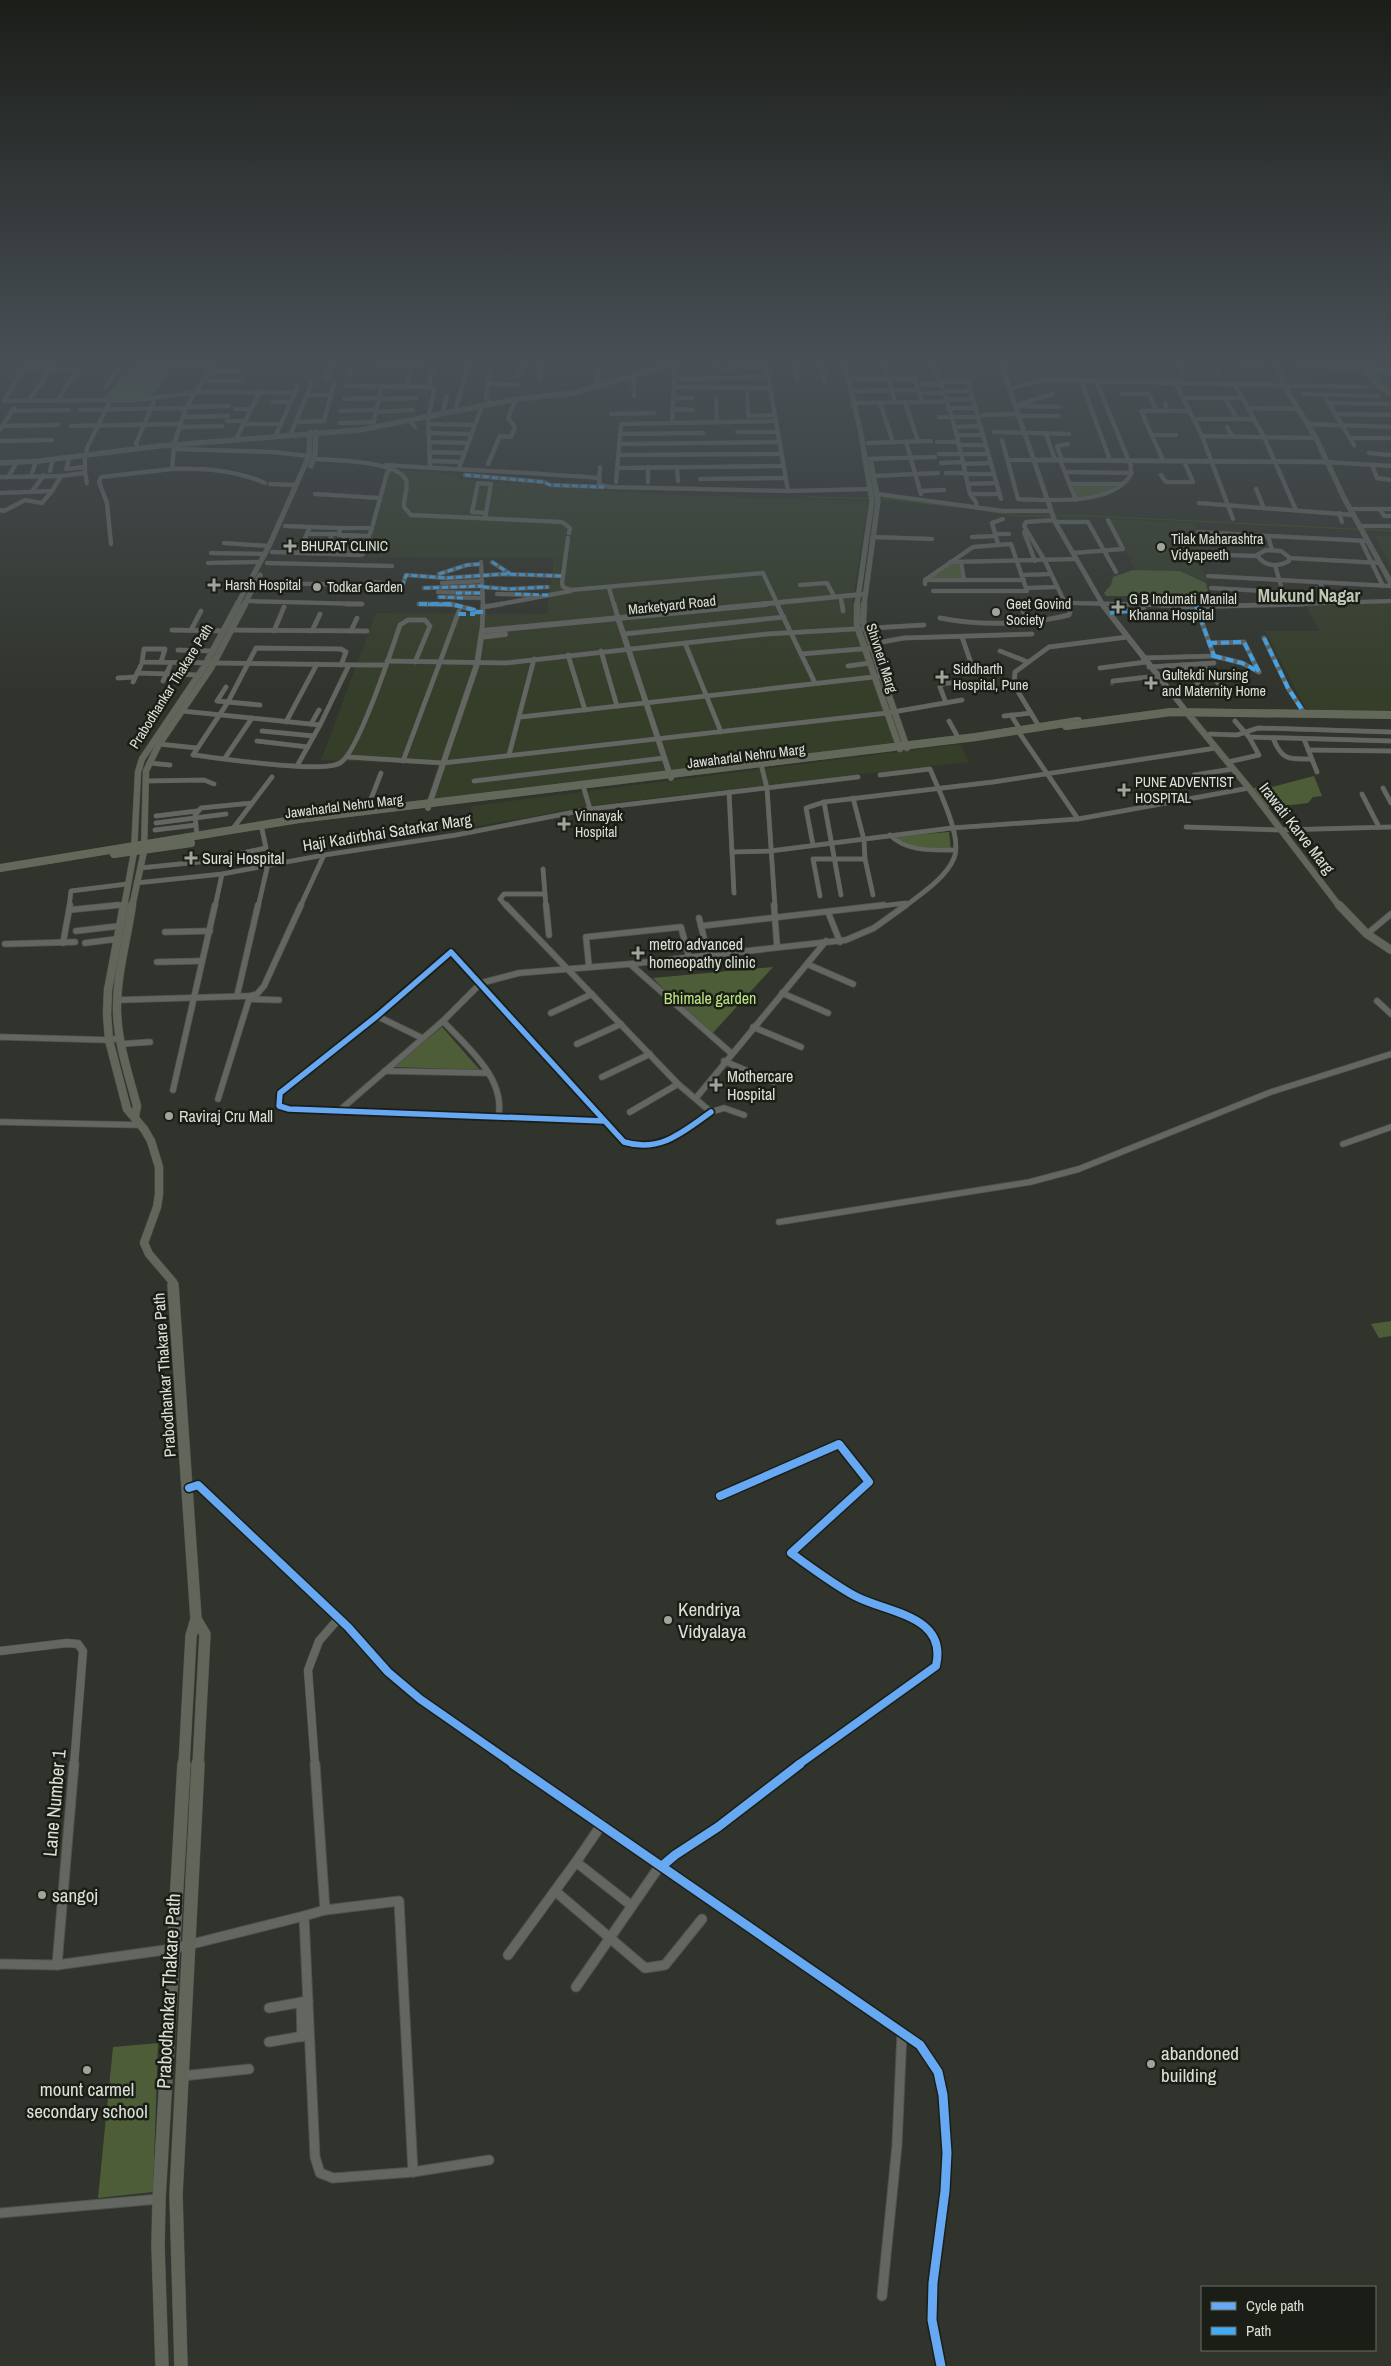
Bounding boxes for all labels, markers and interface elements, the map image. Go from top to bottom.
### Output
place label: Tilak Maharashtra Vidyapeeth [1171,530,1264,564]
place label: BHURAT CLINIC [301,537,388,555]
marker: BHURAT CLINIC [283,539,297,553]
marker: Tilak Maharashtra Vidyapeeth [1155,541,1167,553]
place label: Harsh Hospital [225,576,301,594]
marker: Harsh Hospital [207,578,221,592]
place label: Todkar Garden [327,578,403,596]
marker: Todkar Garden [311,581,323,593]
district label: Mukund Nagar [1258,583,1361,608]
place label: G B Indumati Manilal Khanna Hospital [1129,590,1237,624]
street label: Marketyard Road [627,591,717,619]
place label: Geet Govind Society [1006,595,1071,629]
marker: G B Indumati Manilal Khanna Hospital [1111,600,1125,614]
marker: Geet Govind Society [990,606,1002,618]
street label: Prabodhankar Thakare Path [125,620,217,752]
street label: Shivneri Marg [862,621,902,696]
place label: Siddharth Hospital, Pune [953,660,1028,694]
place label: Gultekdi Nursing and Maternity Home [1162,666,1266,700]
marker: Siddharth Hospital, Pune [935,670,949,684]
marker: Gultekdi Nursing and Maternity Home [1144,676,1158,690]
street label: Jawaharlal Nehru Marg [686,740,807,772]
place label: PUNE ADVENTIST HOSPITAL [1135,773,1234,807]
street label: Irawati Karve Marg [1254,778,1340,879]
marker: PUNE ADVENTIST HOSPITAL [1117,783,1131,797]
street label: Jawaharlal Nehru Marg [284,790,405,822]
place label: Vinnayak Hospital [575,807,623,841]
street label: Haji Kadirbhai Satarkar Marg [301,808,474,856]
marker: Vinnayak Hospital [557,817,571,831]
place label: Suraj Hospital [202,847,284,869]
marker: Suraj Hospital [184,851,198,865]
place label: metro advanced homeopathy clinic [649,933,756,973]
marker: metro advanced homeopathy clinic [631,946,645,960]
park label: Bhimale garden [664,987,756,1009]
place label: Mothercare Hospital [727,1065,793,1105]
marker: Mothercare Hospital [709,1078,723,1092]
place label: Raviraj Cru Mall [179,1105,273,1127]
marker: Raviraj Cru Mall [163,1110,175,1122]
street label: Prabodhankar Thakare Path [147,1292,181,1458]
place label: Kendriya Vidyalaya [678,1596,746,1644]
marker: Kendriya Vidyalaya [662,1614,674,1626]
street label: Lane Number 1 [36,1748,72,1858]
place label: sangoj [52,1882,98,1908]
marker: sangoj [36,1889,48,1901]
street label: Prabodhankar Thakare Path [150,1893,186,2089]
place label: abandoned building [1161,2040,1239,2088]
marker: abandoned building [1145,2058,1157,2070]
marker: mount carmel secondary school [81,2064,93,2076]
place label: mount carmel secondary school [26,2076,148,2124]
legend [1201,2286,1376,2351]
text: Cycle path [1246,2295,1304,2316]
text: Path [1246,2320,1271,2341]

